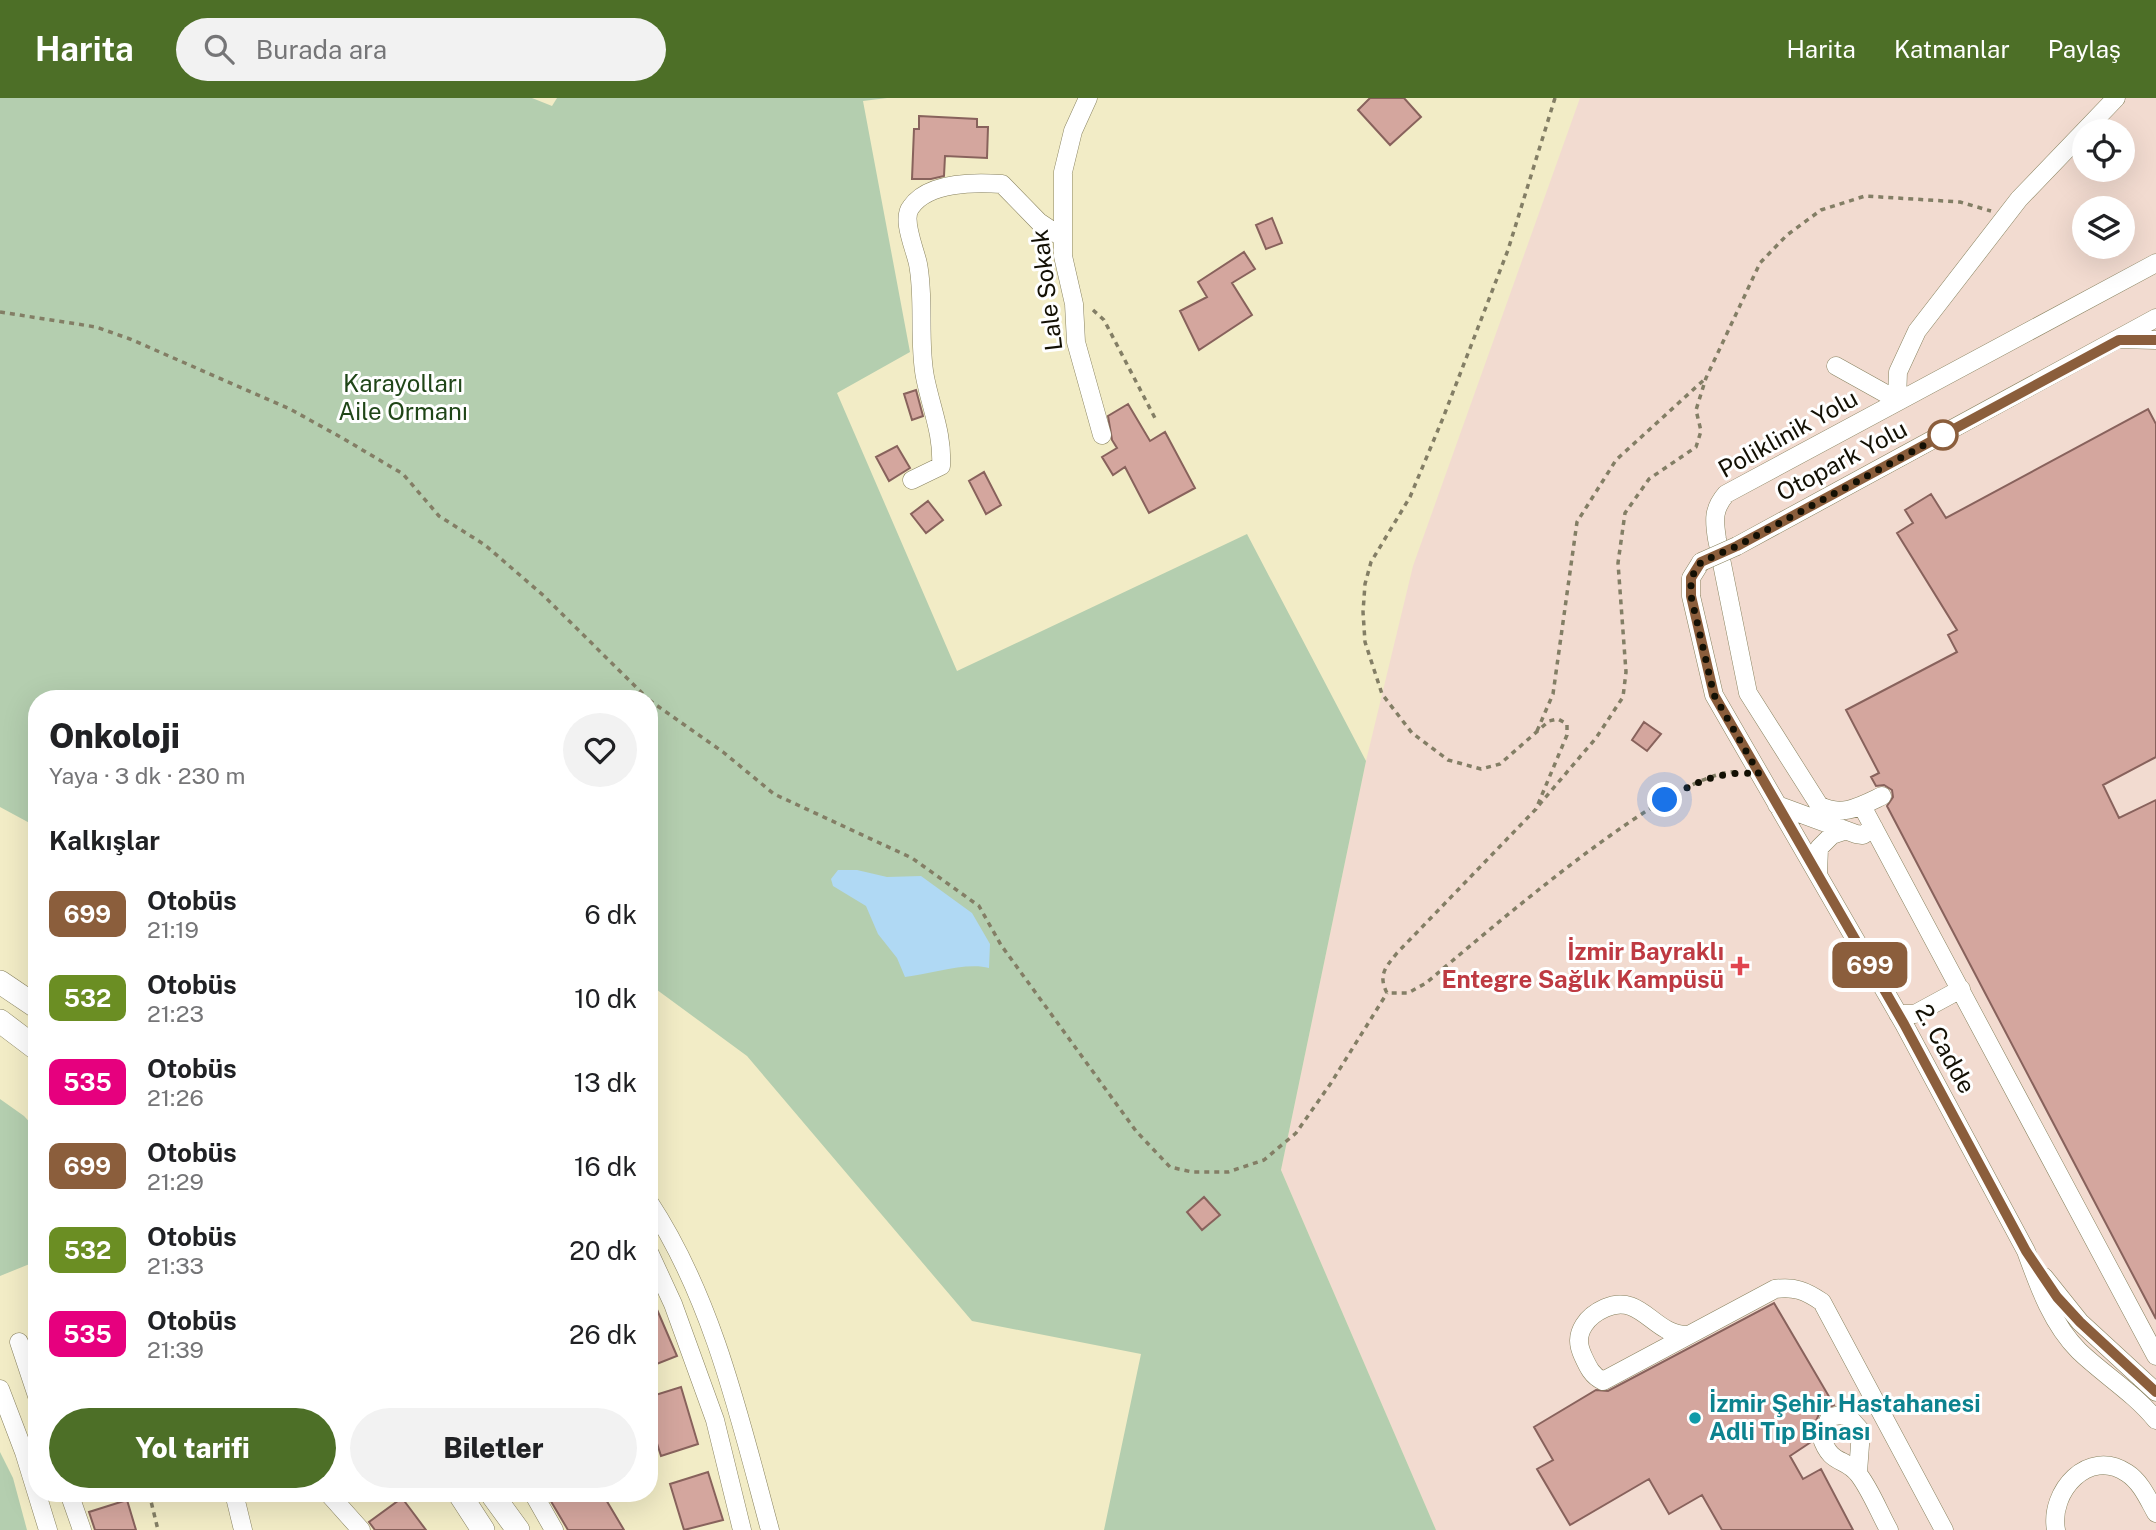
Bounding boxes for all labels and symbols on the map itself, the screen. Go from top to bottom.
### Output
street label: Lale Sokak [1025,228,1067,352]
park label: Karayolları Aile Ormanı [338,369,468,425]
street label: Poliklinik Yolu [1713,383,1862,483]
street label: Otopark Yolu [1772,414,1911,506]
unlabelled marker [1928,420,1958,450]
your location [1647,782,1682,817]
place label: İzmir Bayraklı Entegre Sağlık Kampüsü [1441,937,1724,993]
line badge: 699 [1830,942,1910,988]
marker: İzmir Bayraklı Entegre Sağlık Kampüsü [1730,956,1750,976]
street label: 2. Cadde [1910,999,1982,1098]
place label: İzmir Şehir Hastahanesi Adli Tıp Binası [1709,1389,1981,1445]
marker: İzmir Şehir Hastahanesi Adli Tıp Binası [1687,1410,1703,1426]

